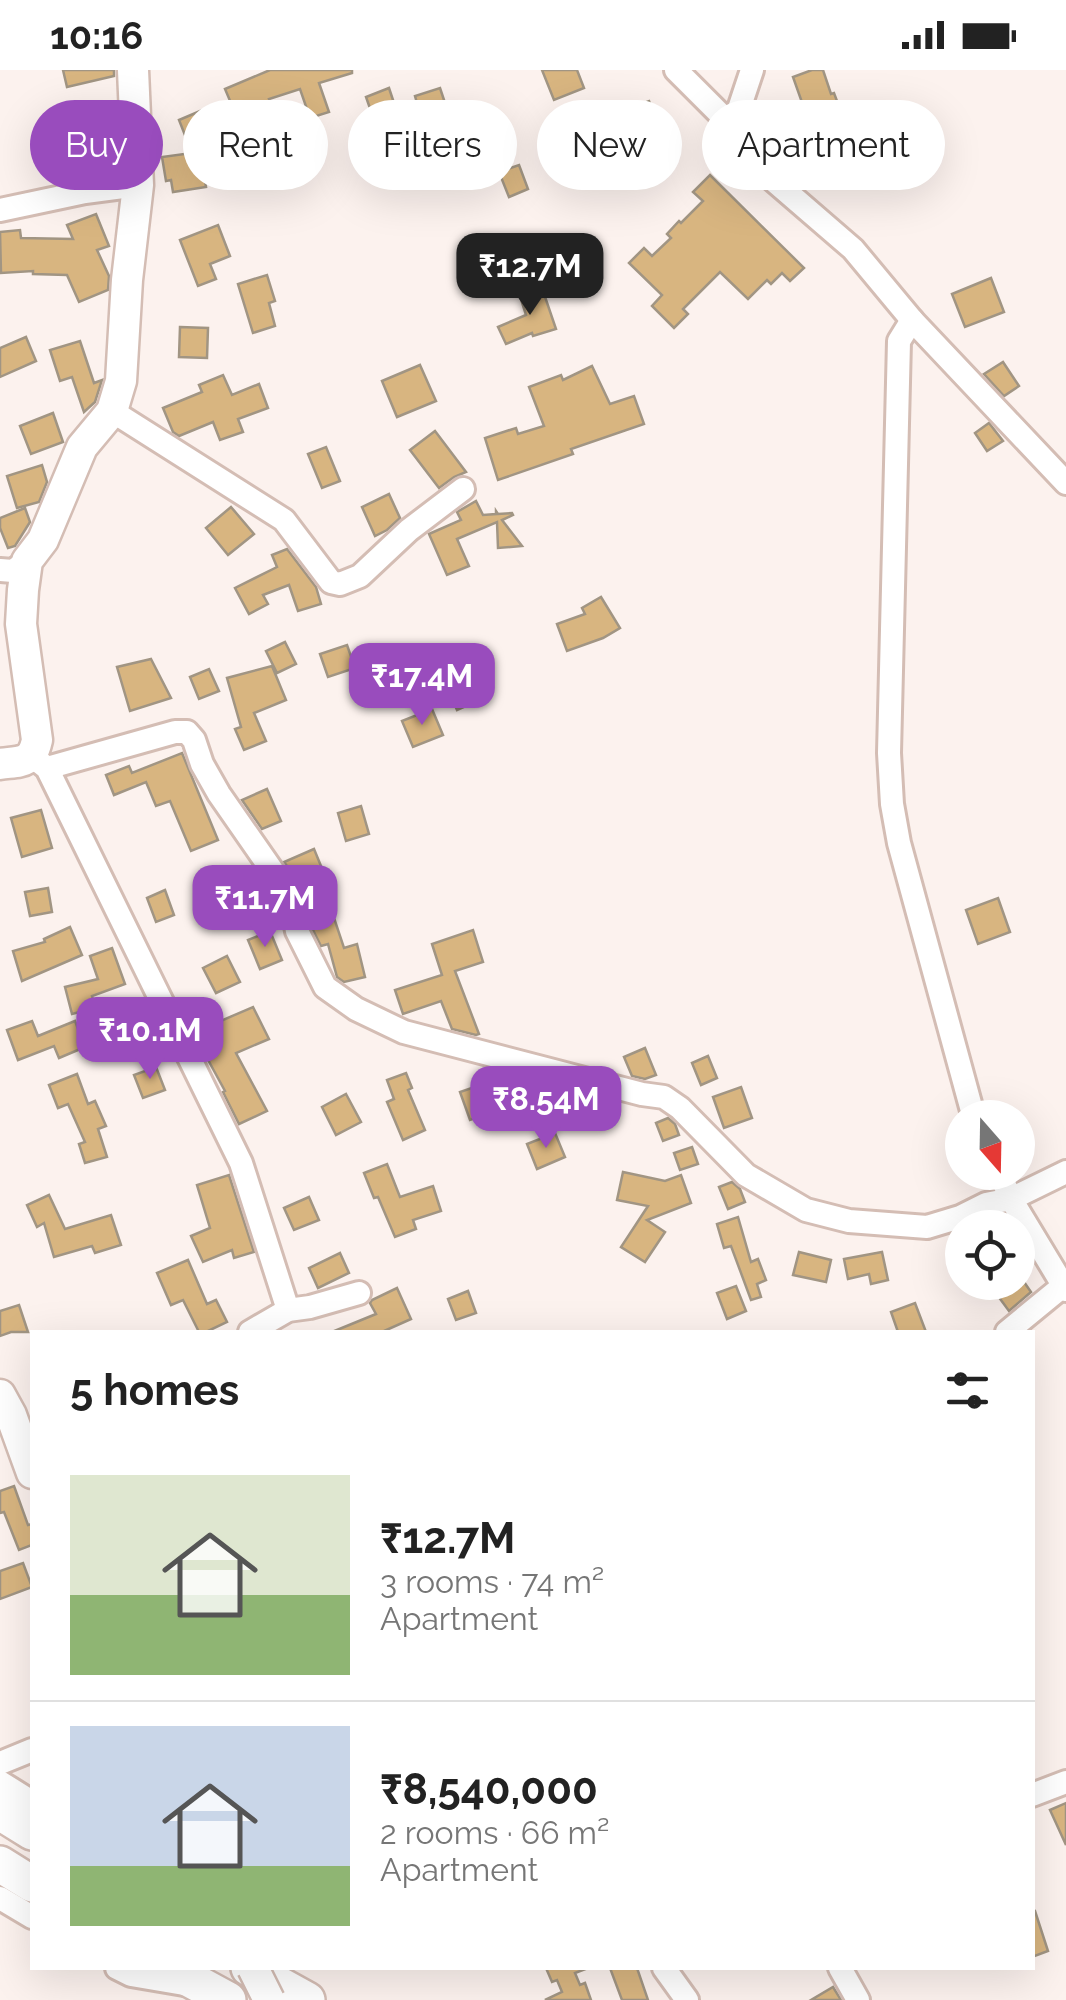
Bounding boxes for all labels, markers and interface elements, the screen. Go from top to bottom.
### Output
text: 10:16 [50,13,143,58]
chip: Buy [30,100,163,190]
chip: Rent [183,100,328,190]
chip: Filters [348,100,517,190]
chip: New [537,100,682,190]
chip: Apartment [702,100,945,190]
pin: ₹12.7M [449,233,611,318]
text: ₹12.7M [478,247,582,284]
pin: ₹17.4M [341,643,503,728]
text: ₹17.4M [371,657,473,694]
pin: ₹11.7M [184,865,346,950]
text: ₹11.7M [215,879,315,916]
pin: ₹10.1M [69,997,231,1082]
text: ₹10.1M [98,1011,202,1048]
pin: ₹8.54M [465,1066,627,1151]
text: ₹8.54M [492,1080,600,1117]
north arrow [945,1100,1035,1190]
map controls [945,1100,1035,1300]
button: locate [945,1210,1035,1300]
icon: filters [940,1363,995,1418]
text: 5 homes [70,1366,239,1415]
text: ₹12.7M [380,1514,515,1563]
icon: home [150,1515,270,1635]
text: 3 rooms · 74 m² [380,1563,604,1600]
text: Apartment [380,1600,538,1637]
text: ₹8,540,000 [380,1765,598,1814]
icon: home [150,1766,270,1886]
text: 2 rooms · 66 m² [380,1814,609,1851]
text: Apartment [380,1851,538,1888]

